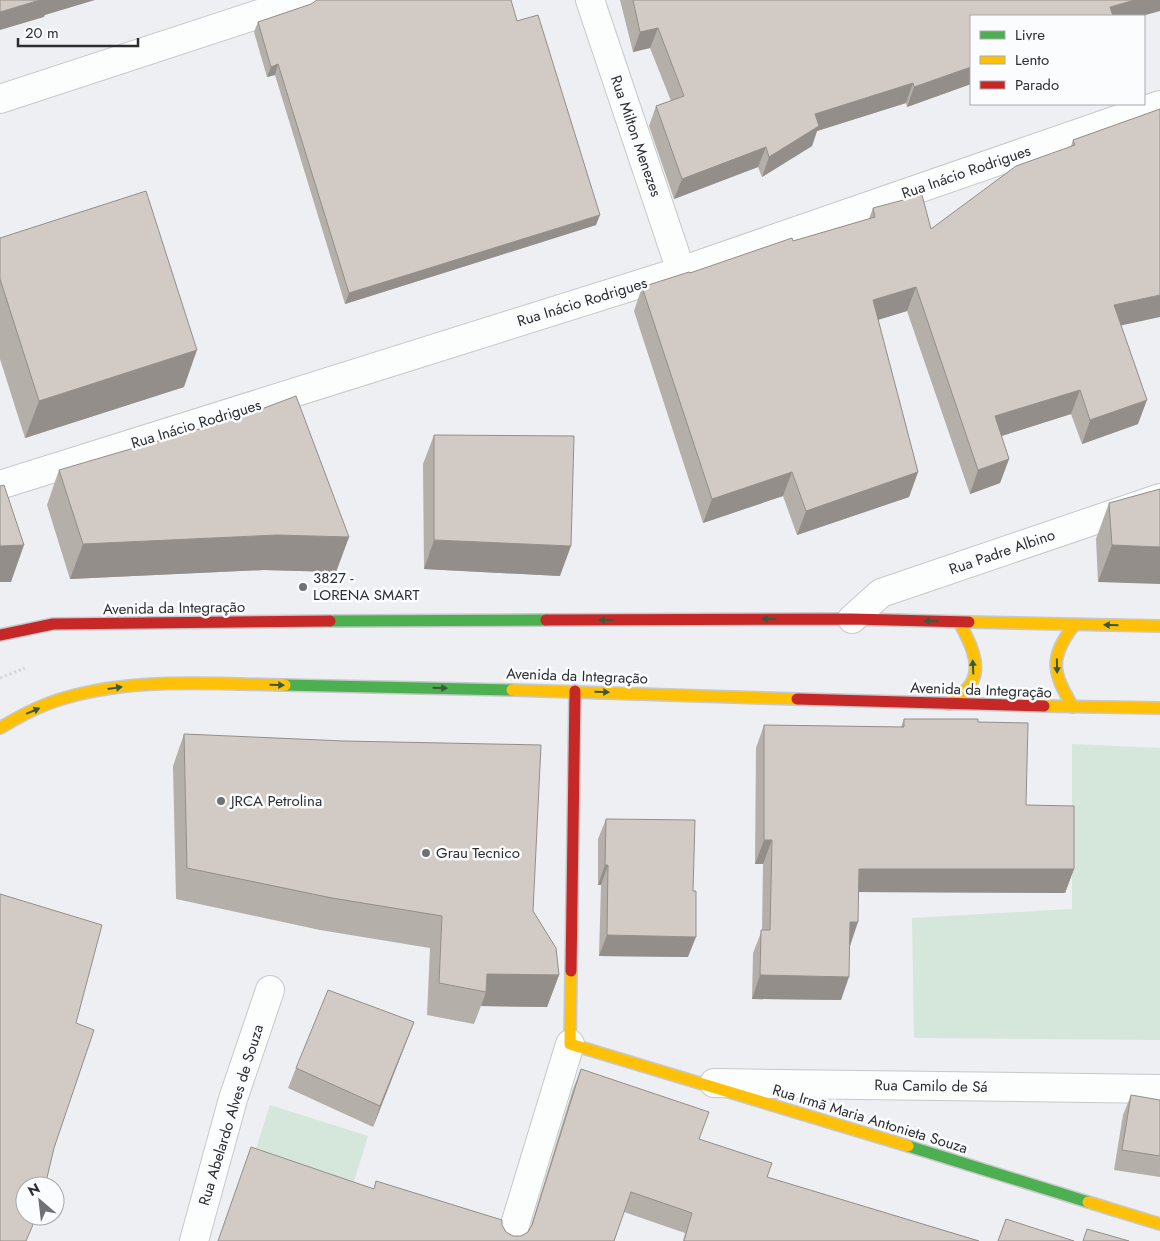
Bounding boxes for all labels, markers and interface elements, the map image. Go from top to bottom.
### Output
scale bar [18,15,138,47]
legend [970,15,1145,105]
text: 20 m [25,22,59,44]
text: Livre [1015,24,1045,46]
text: Lento [1015,49,1049,71]
street label: Rua Milton Menezes [605,72,667,200]
text: Parado [1015,74,1059,96]
street label: Rua Inácio Rodrigues [899,140,1033,204]
street label: Rua Inácio Rodrigues [514,272,650,332]
street label: Rua Inácio Rodrigues [128,394,264,454]
street label: Rua Padre Albino [946,524,1058,580]
place label: 3827 - LORENA SMART [313,567,419,606]
marker: 3827 - LORENA SMART [297,581,309,593]
street label: Avenida da Integração [103,596,245,620]
one-way arrow [761,615,777,623]
one-way arrow [598,616,614,624]
one-way arrow [923,617,939,625]
one-way arrow [1103,621,1119,629]
one-way arrow [969,658,977,674]
one-way arrow [1053,658,1061,674]
street label: Avenida da Integração [506,663,648,689]
street label: Avenida da Integração [910,677,1052,703]
one-way arrow [269,681,285,689]
one-way arrow [107,684,123,692]
one-way arrow [432,684,448,692]
one-way arrow [594,688,610,696]
one-way arrow [26,706,40,714]
place label: JRCA Petrolina [229,790,322,812]
marker: JRCA Petrolina [215,795,227,807]
place label: Grau Tecnico [436,842,520,864]
marker: Grau Tecnico [420,847,432,859]
street label: Rua Abelardo Alves de Souza [193,1022,269,1208]
street label: Rua Camilo de Sá [874,1074,988,1098]
street label: Rua Irmã Maria Antonieta Souza [770,1079,970,1159]
north arrow [15,1176,65,1226]
text: N [24,1178,44,1201]

